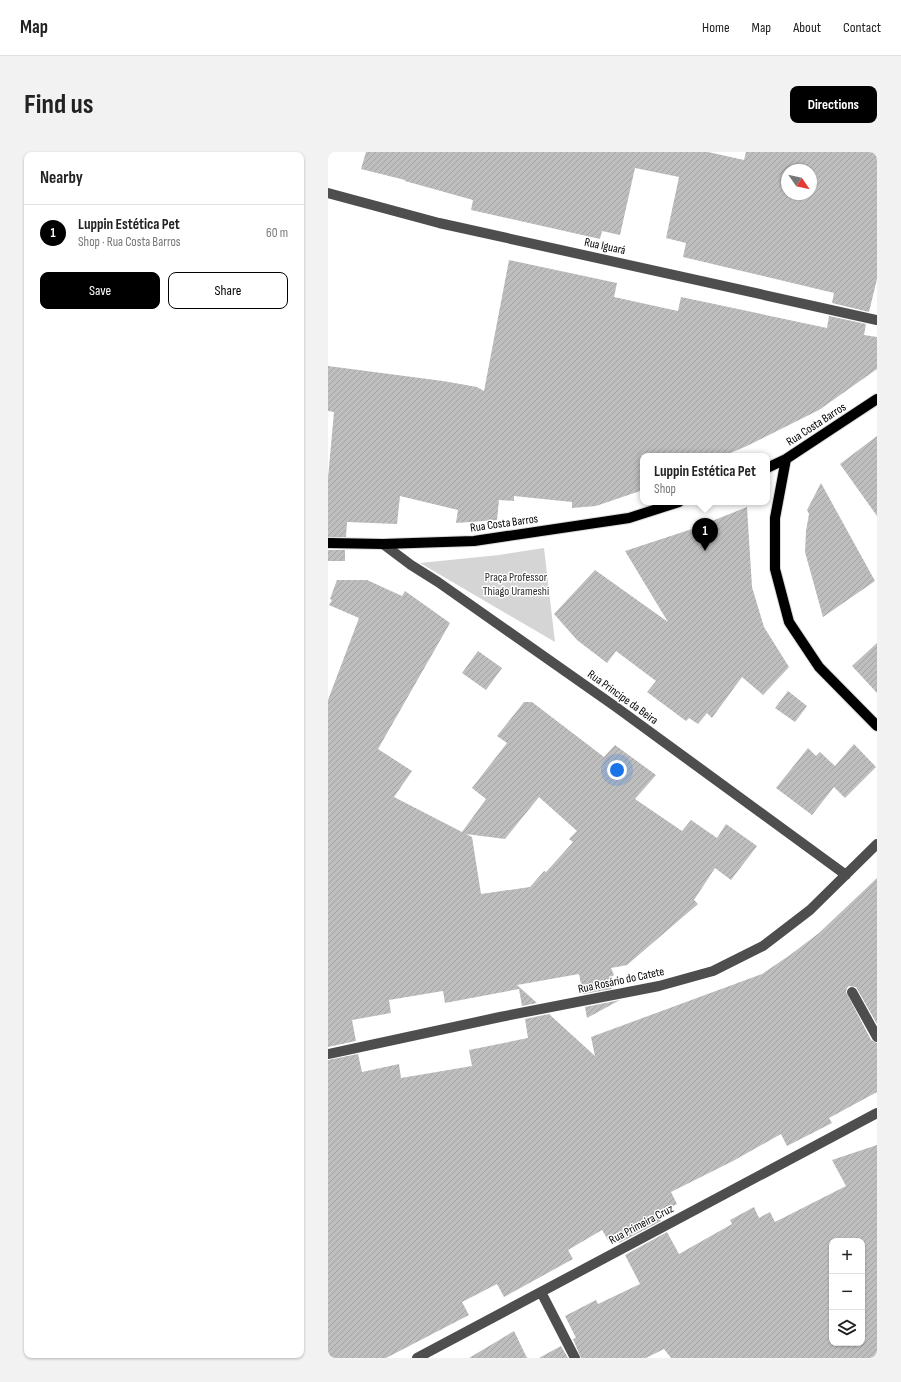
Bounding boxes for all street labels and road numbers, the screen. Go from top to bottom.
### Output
street label: Rua Iguará [583,235,627,258]
street label: Rua Costa Barros [784,400,849,449]
street label: Rua Costa Barros [469,511,539,536]
street label: Rua Principe da Beira [585,667,661,728]
street label: Rua Rosário do Catete [577,964,666,997]
street label: Rua Primeira Cruz [606,1201,677,1248]

